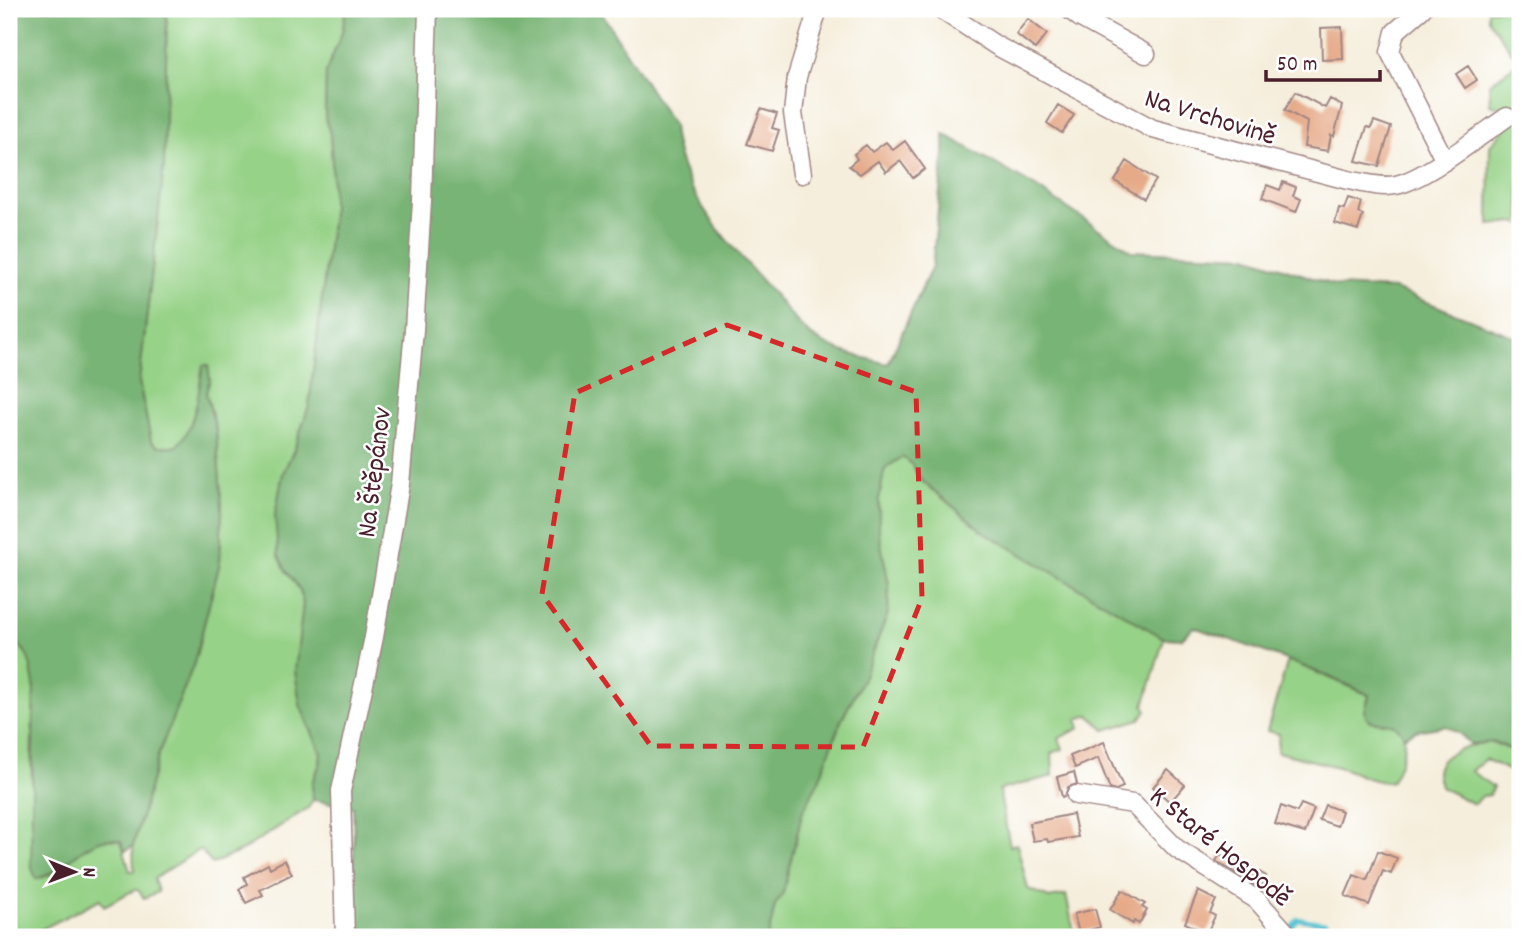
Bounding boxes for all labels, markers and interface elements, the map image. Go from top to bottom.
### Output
scale bar [1266,38,1380,82]
text: 50 m [1277,51,1317,81]
street label: Na Vrchovině [1139,81,1280,159]
street label: Na Štěpánov [349,405,405,540]
street label: K Staré Hospodě [1139,779,1299,919]
north arrow [38,838,108,908]
text: N [74,867,101,877]

